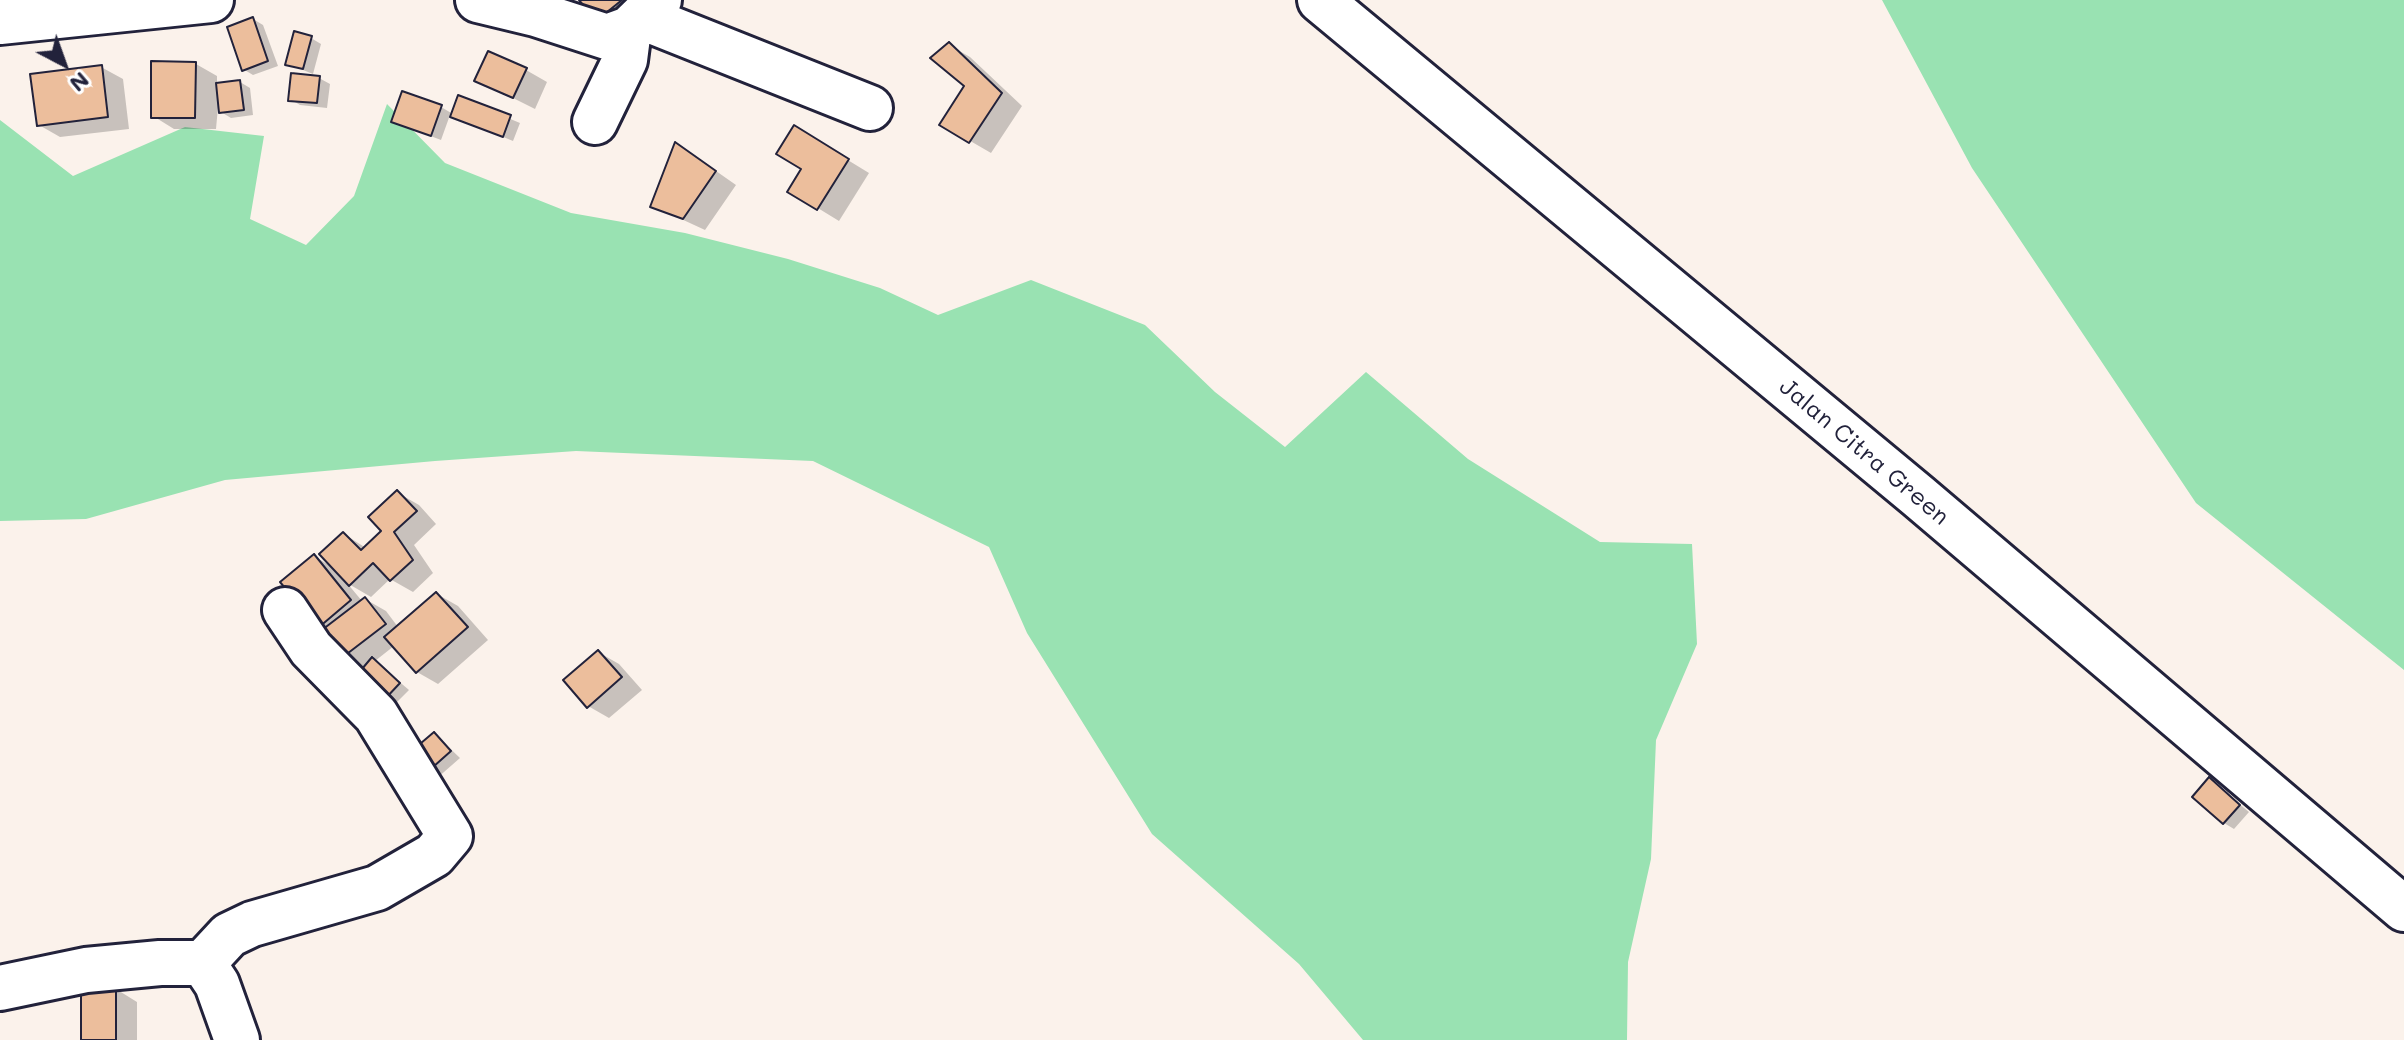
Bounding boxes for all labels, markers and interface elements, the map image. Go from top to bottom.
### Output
north arrow [24,24,104,104]
text: N [64,66,96,99]
street label: Jalan Citra Green [1773,373,1955,531]

